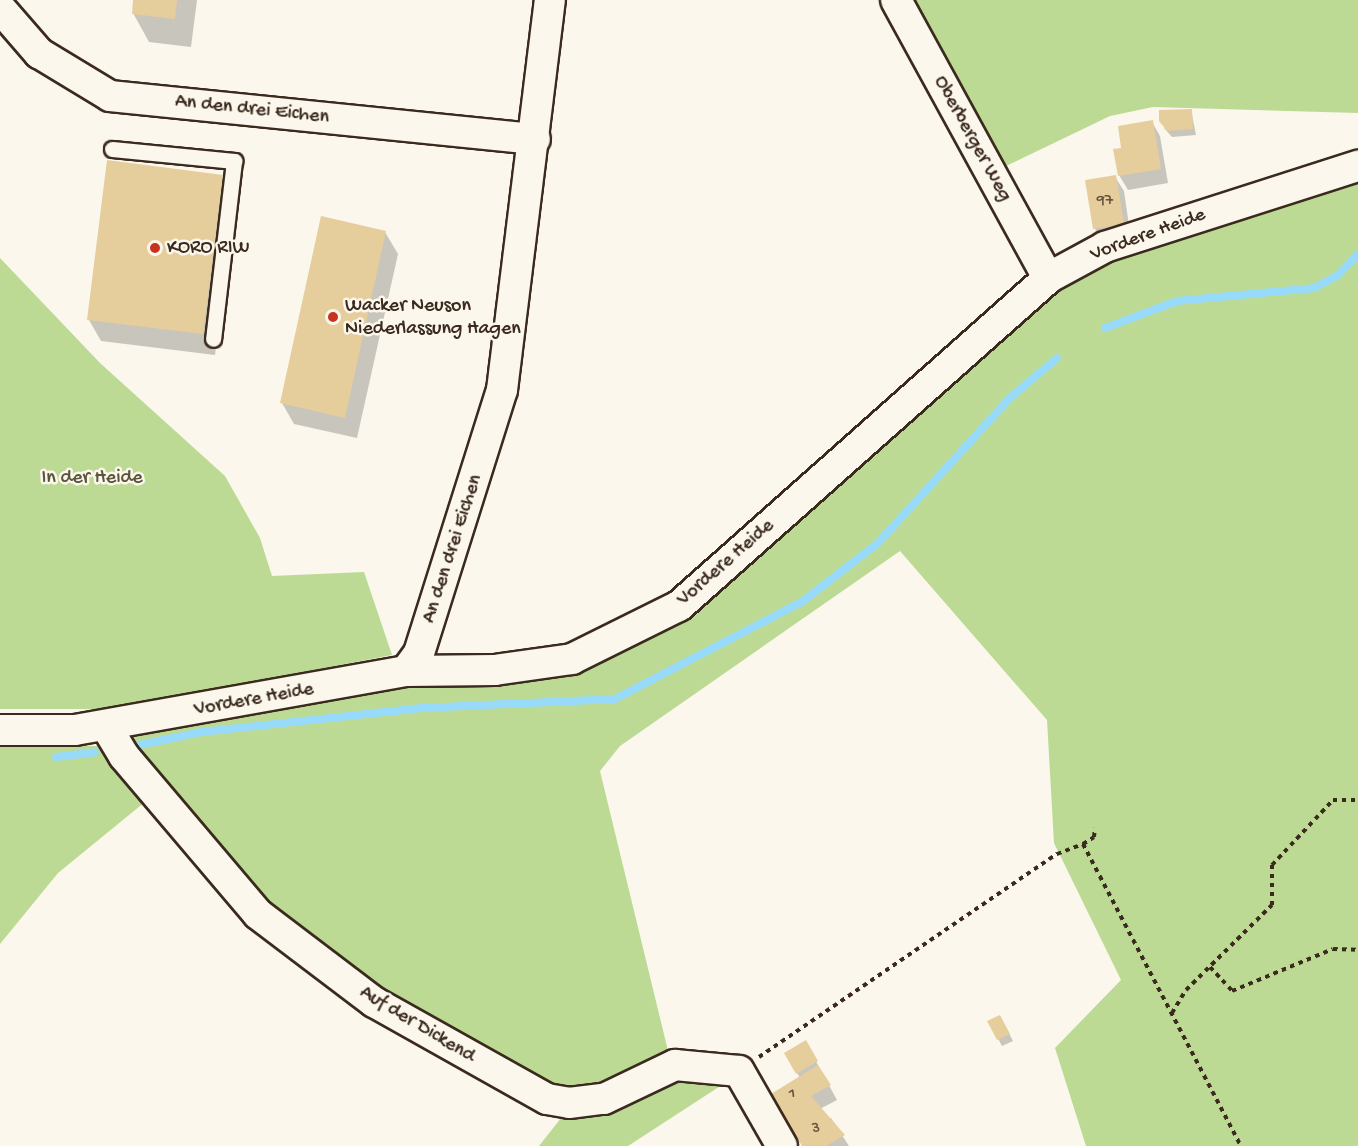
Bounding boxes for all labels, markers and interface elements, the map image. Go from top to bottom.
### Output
street label: Oberberger Weg [928,72,1016,206]
street label: An den drei Eichen [174,90,330,130]
house number: 97 [1097,192,1113,212]
street label: Vordere Heide [1087,203,1209,267]
place label: KORO RIW [167,236,250,260]
marker: KORO RIW [148,241,162,255]
place label: Wacker Neuson Niederlassung Hagen [345,294,521,341]
marker: Wacker Neuson Niederlassung Hagen [326,310,340,324]
park label: In der Heide [41,466,143,490]
street label: An den drei Eichen [418,472,488,626]
street label: Vordere Heide [673,514,779,612]
street label: Vordere Heide [192,678,316,722]
street label: Auf der Dickend [355,981,479,1069]
house number: 1 [789,1085,795,1105]
house number: 3 [812,1120,820,1140]

